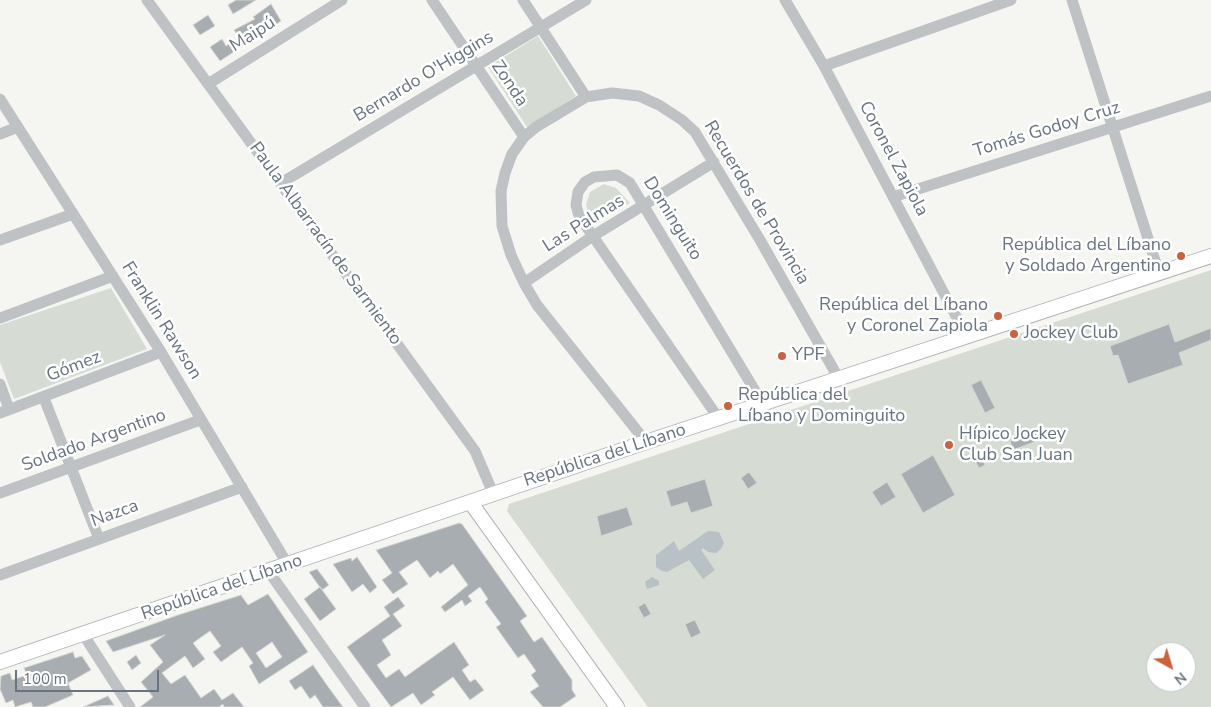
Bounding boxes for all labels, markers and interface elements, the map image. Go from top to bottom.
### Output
street label: Maipú [226,13,280,57]
street label: Bernardo O'Higgins [350,27,498,127]
street label: Zonda [486,57,532,111]
street label: Tomás Godoy Cruz [971,97,1123,163]
street label: Coronel Zapiola [854,98,932,220]
street label: Recuerdos de Provincia [698,117,814,289]
street label: Paula Albarracín de Sarmiento [244,138,406,350]
street label: Dominguito [638,173,706,265]
street label: Las Palmas [539,190,629,258]
place label: República del Líbano y Soldado Argentino [1002,235,1171,278]
marker: República del Líbano y Soldado Argentino [1175,250,1187,262]
street label: Franklin Rawson [116,258,206,384]
place label: República del Líbano y Coronel Zapiola [819,295,988,338]
marker: República del Líbano y Coronel Zapiola [992,310,1004,322]
place label: Jockey Club [1024,323,1118,345]
marker: Jockey Club [1008,328,1020,340]
place label: YPF [792,345,824,367]
street label: Gómez [44,347,104,387]
marker: YPF [776,350,788,362]
place label: República del Líbano y Dominguito [738,385,905,428]
marker: República del Líbano y Dominguito [722,400,734,412]
street label: Soldado Argentino [19,405,169,477]
street label: República del Líbano [521,420,689,492]
place label: Hípico Jockey Club San Juan [959,424,1073,466]
marker: Hípico Jockey Club San Juan [943,439,955,451]
street label: Nazca [88,496,142,532]
street label: República del Líbano [139,550,305,626]
north arrow [1146,642,1196,692]
scale bar [18,660,161,692]
text: N [1170,668,1190,689]
text: 100 m [23,669,67,689]

